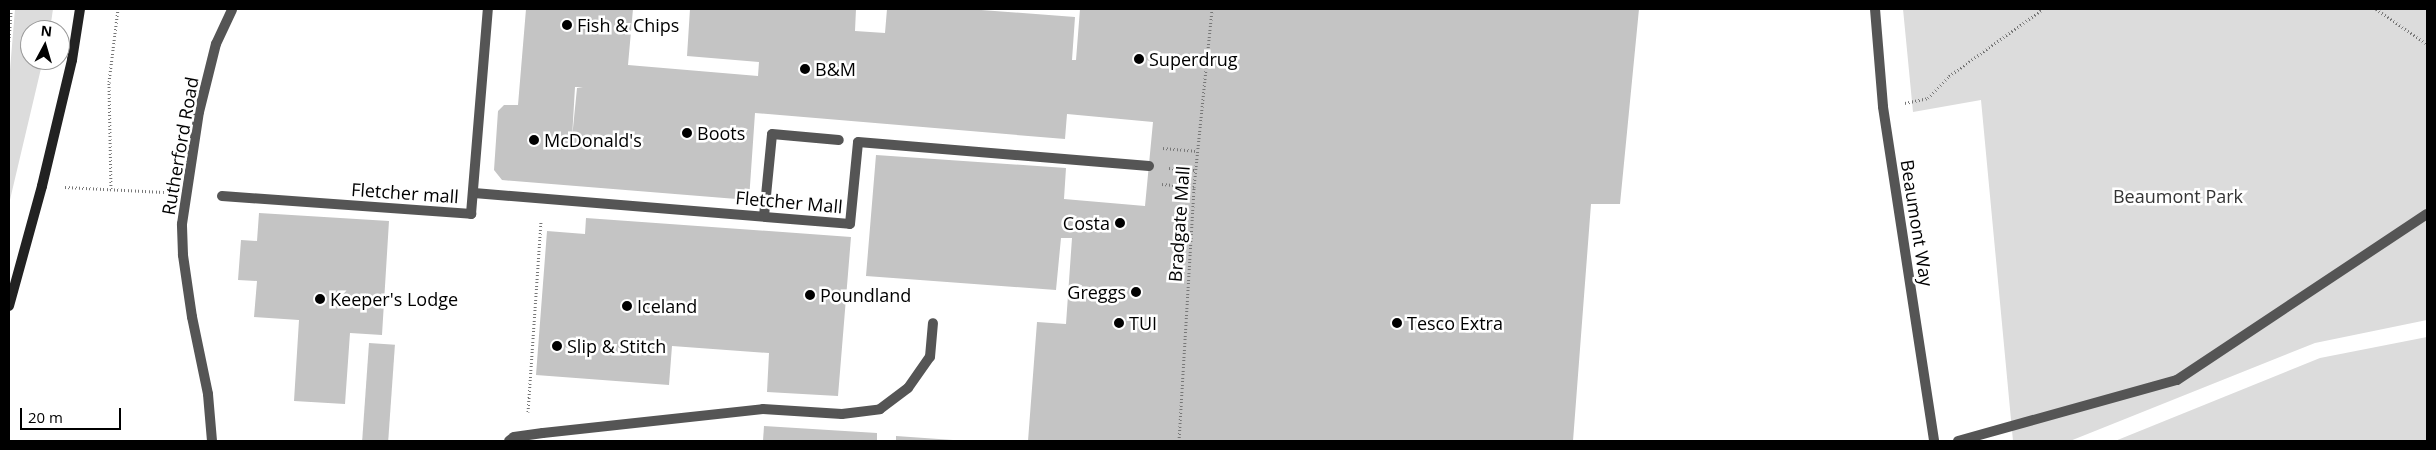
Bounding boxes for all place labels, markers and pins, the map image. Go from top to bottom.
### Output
place label: Fish & Chips [577,14,679,36]
marker: Fish & Chips [561,19,573,31]
place label: Superdrug [1149,48,1238,70]
marker: Superdrug [1133,53,1145,65]
place label: B&M [815,58,856,80]
marker: B&M [799,63,811,75]
place label: Boots [697,122,745,144]
marker: Boots [681,127,693,139]
place label: McDonald's [544,129,642,151]
marker: McDonald's [528,134,540,146]
place label: Costa [1063,212,1110,234]
marker: Costa [1114,217,1126,229]
place label: Greggs [1067,281,1126,303]
place label: Poundland [820,284,911,306]
marker: Greggs [1130,286,1142,298]
place label: Keeper's Lodge [330,288,458,310]
marker: Poundland [804,289,816,301]
marker: Keeper's Lodge [314,293,326,305]
place label: Iceland [637,295,697,317]
marker: Iceland [621,300,633,312]
place label: TUI [1129,312,1157,334]
place label: Tesco Extra [1407,312,1503,334]
marker: TUI [1113,317,1125,329]
marker: Tesco Extra [1391,317,1403,329]
place label: Slip & Stitch [567,335,666,357]
marker: Slip & Stitch [551,340,563,352]

